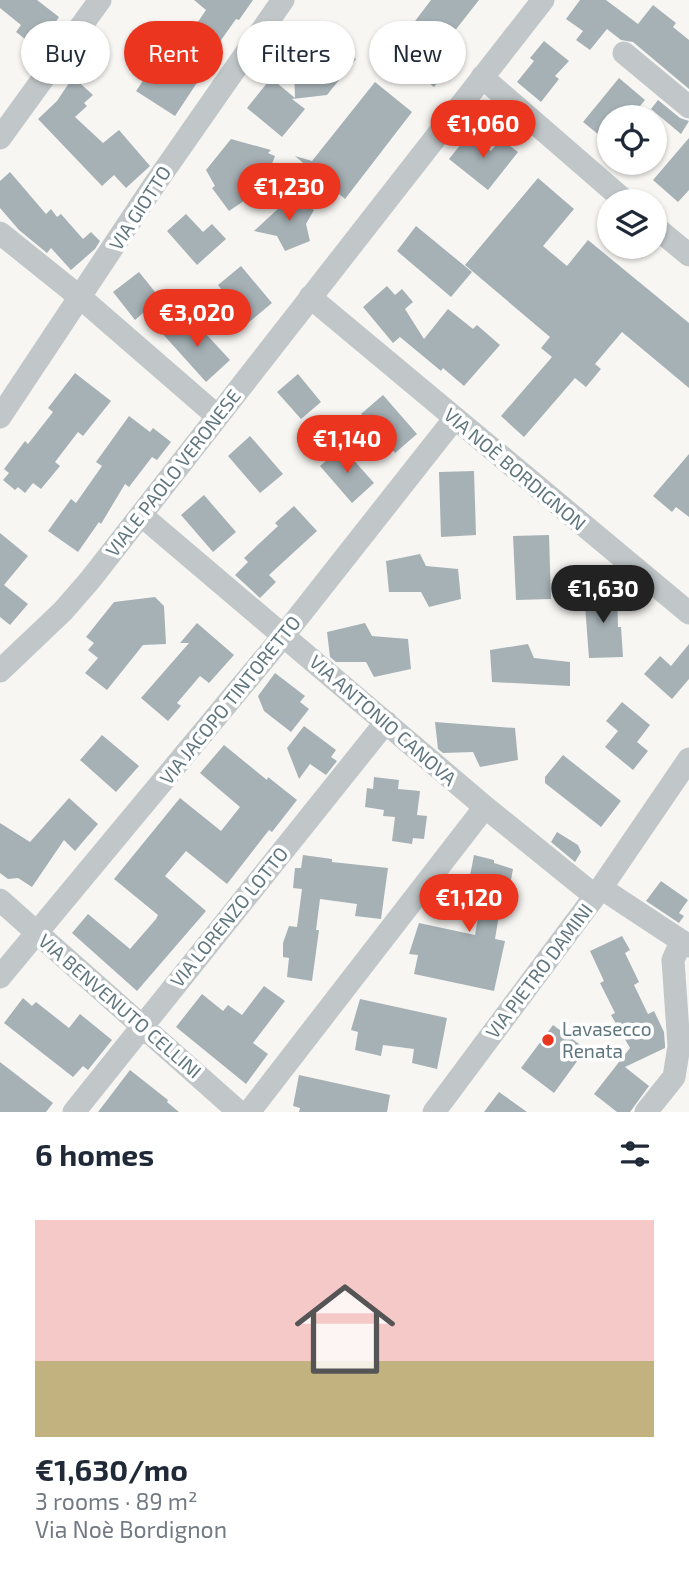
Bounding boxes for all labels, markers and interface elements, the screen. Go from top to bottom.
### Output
chip: Buy [21,21,110,84]
chip: Rent [124,21,223,84]
chip: Filters [237,21,355,84]
chip: New [369,21,466,84]
pin: €1,060 [426,100,540,160]
map controls [597,105,667,259]
button: locate [597,105,667,175]
text: €1,060 [447,109,519,137]
street label: VIA GIOTTO [104,161,175,254]
pin: €1,230 [232,164,346,223]
text: €1,230 [253,172,325,200]
button: layers [597,189,667,259]
pin: €3,020 [140,290,254,349]
text: €3,020 [159,298,235,326]
street label: VIALE PAOLO VERONESE [100,384,245,561]
street label: VIA NOÈ BORDIGNON [440,402,591,535]
pin: €1,140 [290,416,404,475]
text: €1,140 [313,424,381,452]
pin: €1,630 [546,566,660,625]
text: €1,630 [567,574,639,602]
street label: VIA JACOPO TINTORETTO [154,611,305,789]
street label: VIA ANTONIO CANOVA [305,650,462,790]
street label: VIA LORENZO LOTTO [165,842,292,992]
pin: €1,120 [412,874,526,934]
text: €1,120 [435,883,503,911]
street label: VIA PIETRO DAMINI [480,899,597,1043]
street label: VIA BENVENUTO CELLINI [34,929,206,1083]
place label: Lavasecco Renata [562,1017,652,1062]
marker: Lavasecco Renata [540,1032,556,1048]
icon: filters [616,1135,654,1173]
text: 6 homes [35,1136,154,1172]
icon: home [282,1266,408,1392]
text: €1,630/mo [35,1451,188,1487]
text: 3 rooms · 89 m² [35,1487,197,1515]
text: Via Noè Bordignon [35,1515,227,1543]

